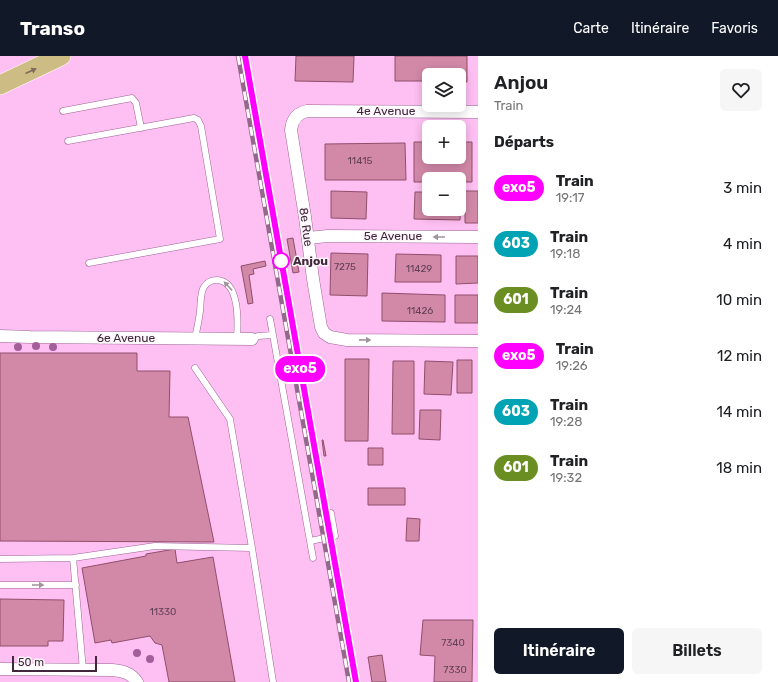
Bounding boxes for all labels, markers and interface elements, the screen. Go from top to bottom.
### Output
text: Transo [20,17,85,40]
text: Carte [573,20,609,37]
text: Itinéraire [631,20,689,37]
text: Favoris [711,20,758,37]
one-way arrow [25,68,36,74]
map controls [422,68,466,216]
button: layers [422,68,466,112]
button: heart [720,69,762,111]
text: Anjou [494,71,548,94]
text: Train [494,98,524,113]
street label: 4e Avenue [357,104,416,118]
button: + [422,120,466,164]
text: Départs [494,133,554,151]
house number: 11415 [348,155,372,167]
button: − [422,172,466,216]
text: Train [556,172,594,190]
text: exo5 [502,179,536,196]
text: 3 min [723,179,762,197]
text: 19:17 [556,190,584,205]
street label: 8e Rue [296,207,316,248]
text: Train [550,228,588,246]
street label: 5e Avenue [364,229,423,243]
one-way arrow [433,233,445,240]
text: 603 [502,235,530,252]
text: 4 min [723,235,762,253]
text: 19:18 [550,246,580,261]
marker: Anjou [272,252,290,270]
place label: Anjou [293,254,328,268]
house number: 7275 [334,261,356,273]
house number: 11429 [406,263,432,275]
one-way arrow [223,281,233,291]
text: Train [550,284,588,302]
text: 601 [503,291,529,308]
text: 10 min [716,291,762,309]
text: 19:24 [550,302,582,317]
house number: 11426 [407,305,433,317]
street label: 6e Avenue [97,331,156,345]
one-way arrow [359,337,372,343]
text: Train [556,340,594,358]
text: exo5 [502,347,536,364]
text: 12 min [717,347,762,365]
line badge: exo5 [272,356,328,382]
text: 19:26 [556,358,588,373]
text: exo5 [283,360,317,377]
text: Train [550,396,588,414]
text: 603 [502,403,530,420]
text: 14 min [717,403,762,421]
text: 19:28 [550,414,583,429]
text: Train [550,452,588,470]
text: 601 [503,459,529,476]
text: 18 min [716,459,762,477]
text: 19:32 [550,470,582,485]
one-way arrow [32,582,45,588]
house number: 11330 [150,606,176,618]
button: Itinéraire [494,628,624,674]
button: Billets [632,628,762,674]
house number: 7340 [441,637,465,649]
scale bar [12,654,97,673]
text: 50 m [18,656,44,669]
house number: 7330 [443,664,467,676]

